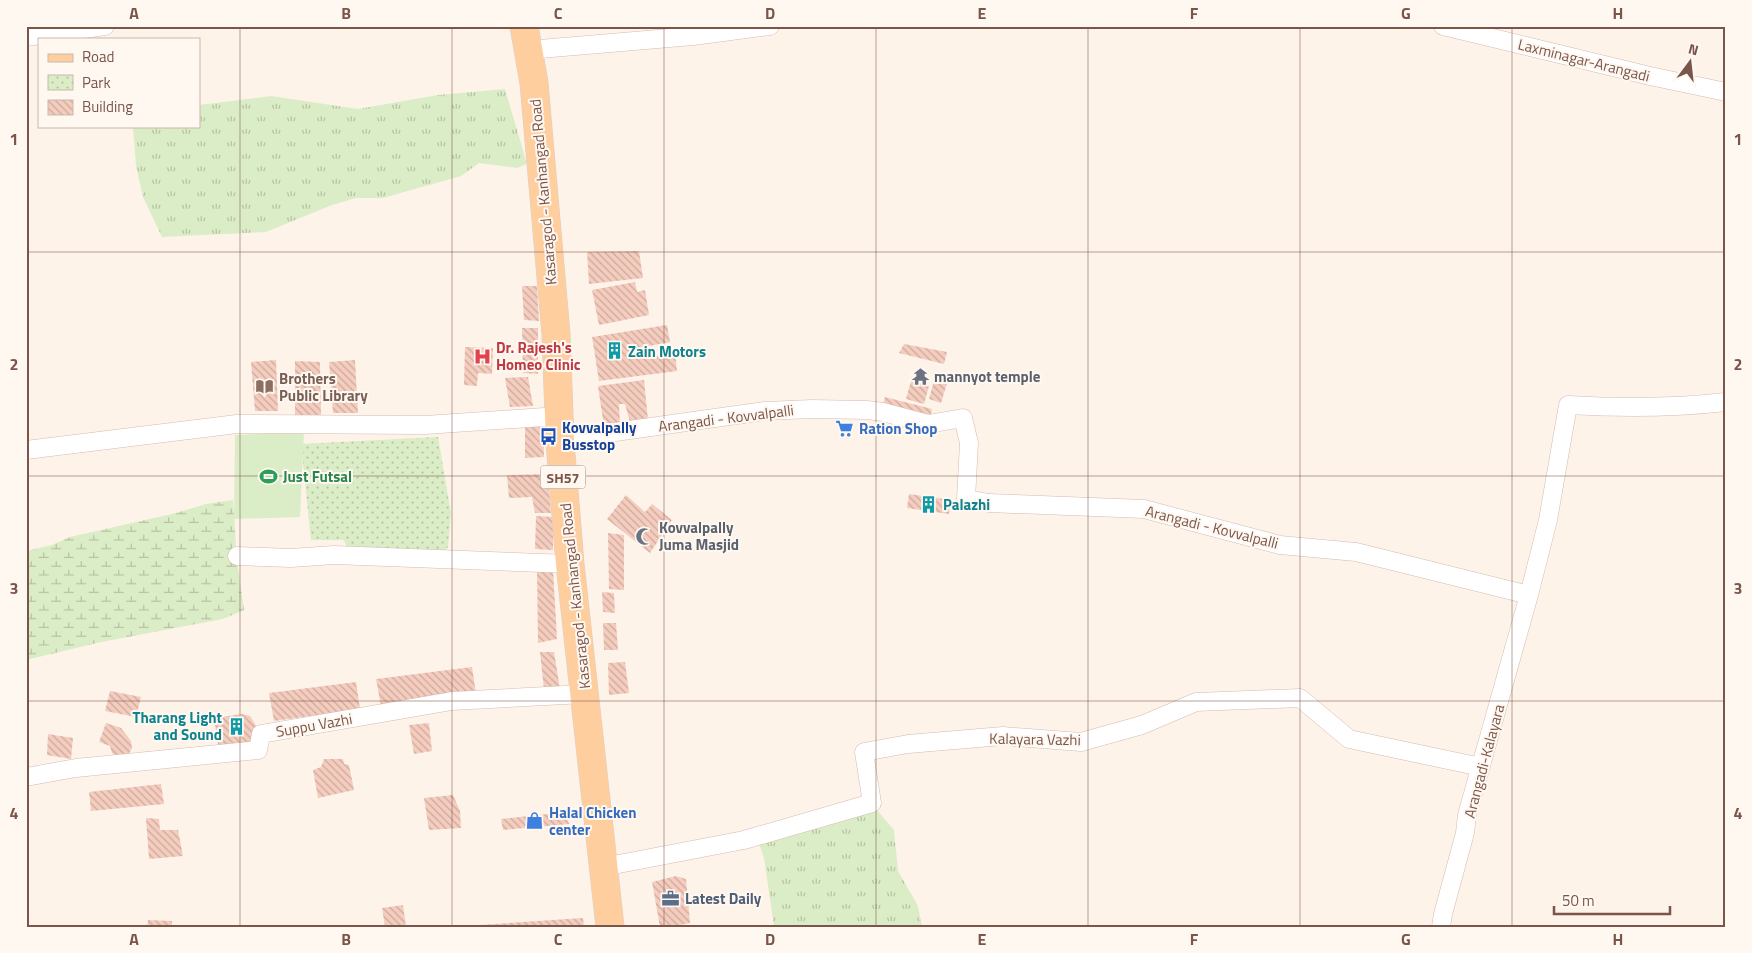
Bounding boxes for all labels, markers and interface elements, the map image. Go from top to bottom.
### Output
text: A [129,1,139,25]
text: B [341,1,351,25]
text: C [554,1,563,25]
text: D [765,1,775,25]
text: E [978,1,987,25]
text: F [1190,1,1199,25]
text: G [1401,1,1411,25]
text: H [1613,1,1623,25]
street label: Laxminagar-Arangadi [1516,32,1652,88]
legend [38,38,200,128]
north arrow [1664,38,1714,88]
text: N [1686,38,1701,60]
text: Road [82,45,114,68]
text: Park [82,71,111,94]
text: Building [82,95,133,118]
street label: Kasaragod - Kanhangad Road [523,98,563,286]
text: 1 [10,127,18,151]
text: 1 [1734,127,1742,151]
place label: Dr. Rajesh's Homeo Clinic [496,336,581,376]
place label: Zain Motors [628,340,706,363]
building icon: Zain Motors [604,341,624,361]
hospital icon: Dr. Rajesh's Homeo Clinic [472,346,492,366]
text: 2 [10,352,18,376]
text: 2 [1734,352,1742,376]
place label: mannyot temple [934,365,1041,388]
temple icon: mannyot temple [910,366,930,386]
place label: Brothers Public Library [279,367,368,407]
library icon: Brothers Public Library [255,377,275,397]
street label: Arangadi - Kovvalpalli [657,398,795,438]
place label: Kovvalpally Busstop [562,416,637,456]
place label: Ration Shop [859,417,937,440]
supermarket icon: Ration Shop [835,418,855,438]
bus stop icon: Kovvalpally Busstop [538,426,558,446]
place label: Just Futsal [283,465,352,488]
sports icon: Just Futsal [259,466,279,486]
road number: SH57 [540,466,586,488]
place label: Palazhi [943,493,990,516]
building icon: Palazhi [919,494,939,514]
street label: Arangadi - Kovvalpalli [1143,499,1281,555]
street label: Kasaragod - Kanhangad Road [554,502,596,690]
place label: Kovvalpally Juma Masjid [659,516,739,556]
mosque icon: Kovvalpally Juma Masjid [635,526,655,546]
text: 3 [10,576,18,600]
text: 3 [1734,576,1742,600]
street label: Arangadi-Kalayara [1458,701,1510,820]
place label: Tharang Light and Sound [133,706,223,746]
street label: Suppu Vazhi [274,707,354,743]
building icon: Tharang Light and Sound [226,716,246,736]
street label: Kalayara Vazhi [989,727,1081,751]
text: 4 [10,801,19,825]
place label: Halal Chicken center [549,801,636,841]
text: 4 [1734,801,1743,825]
shop icon: Halal Chicken center [525,811,545,831]
scale bar [1554,883,1671,915]
place label: Latest Daily [685,887,762,910]
office icon: Latest Daily [661,888,681,908]
text: 50 m [1562,889,1595,912]
text: A [129,927,139,951]
text: B [341,927,351,951]
text: C [554,927,563,951]
text: D [765,927,775,951]
text: E [978,927,987,951]
text: F [1190,927,1199,951]
text: G [1401,927,1411,951]
text: H [1613,927,1623,951]

